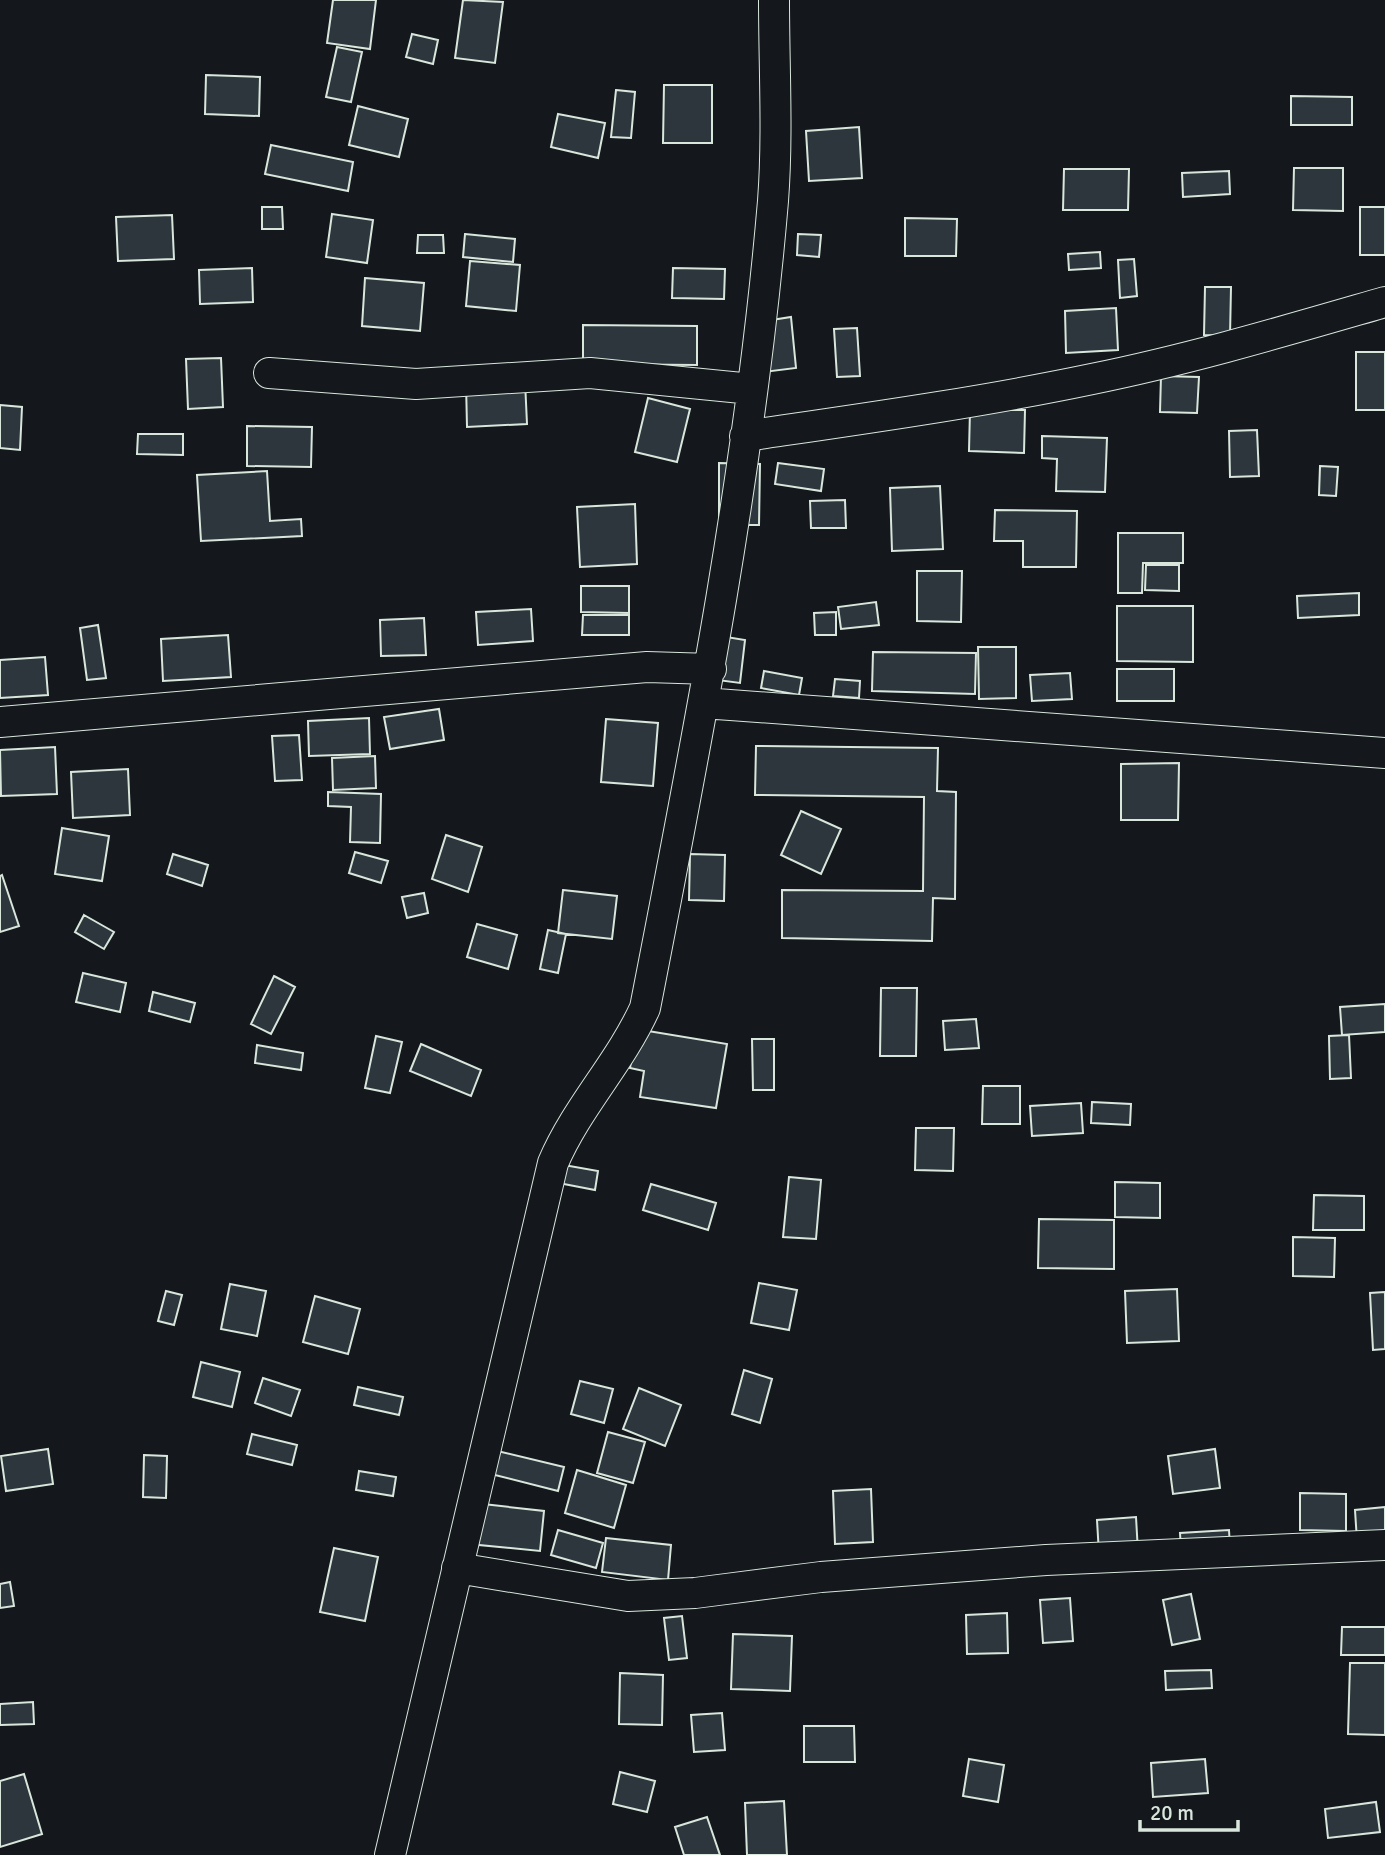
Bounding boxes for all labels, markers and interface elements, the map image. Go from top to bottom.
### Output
scale bar [1140,1788,1238,1832]
text: 20 m [1150,1800,1194,1826]

